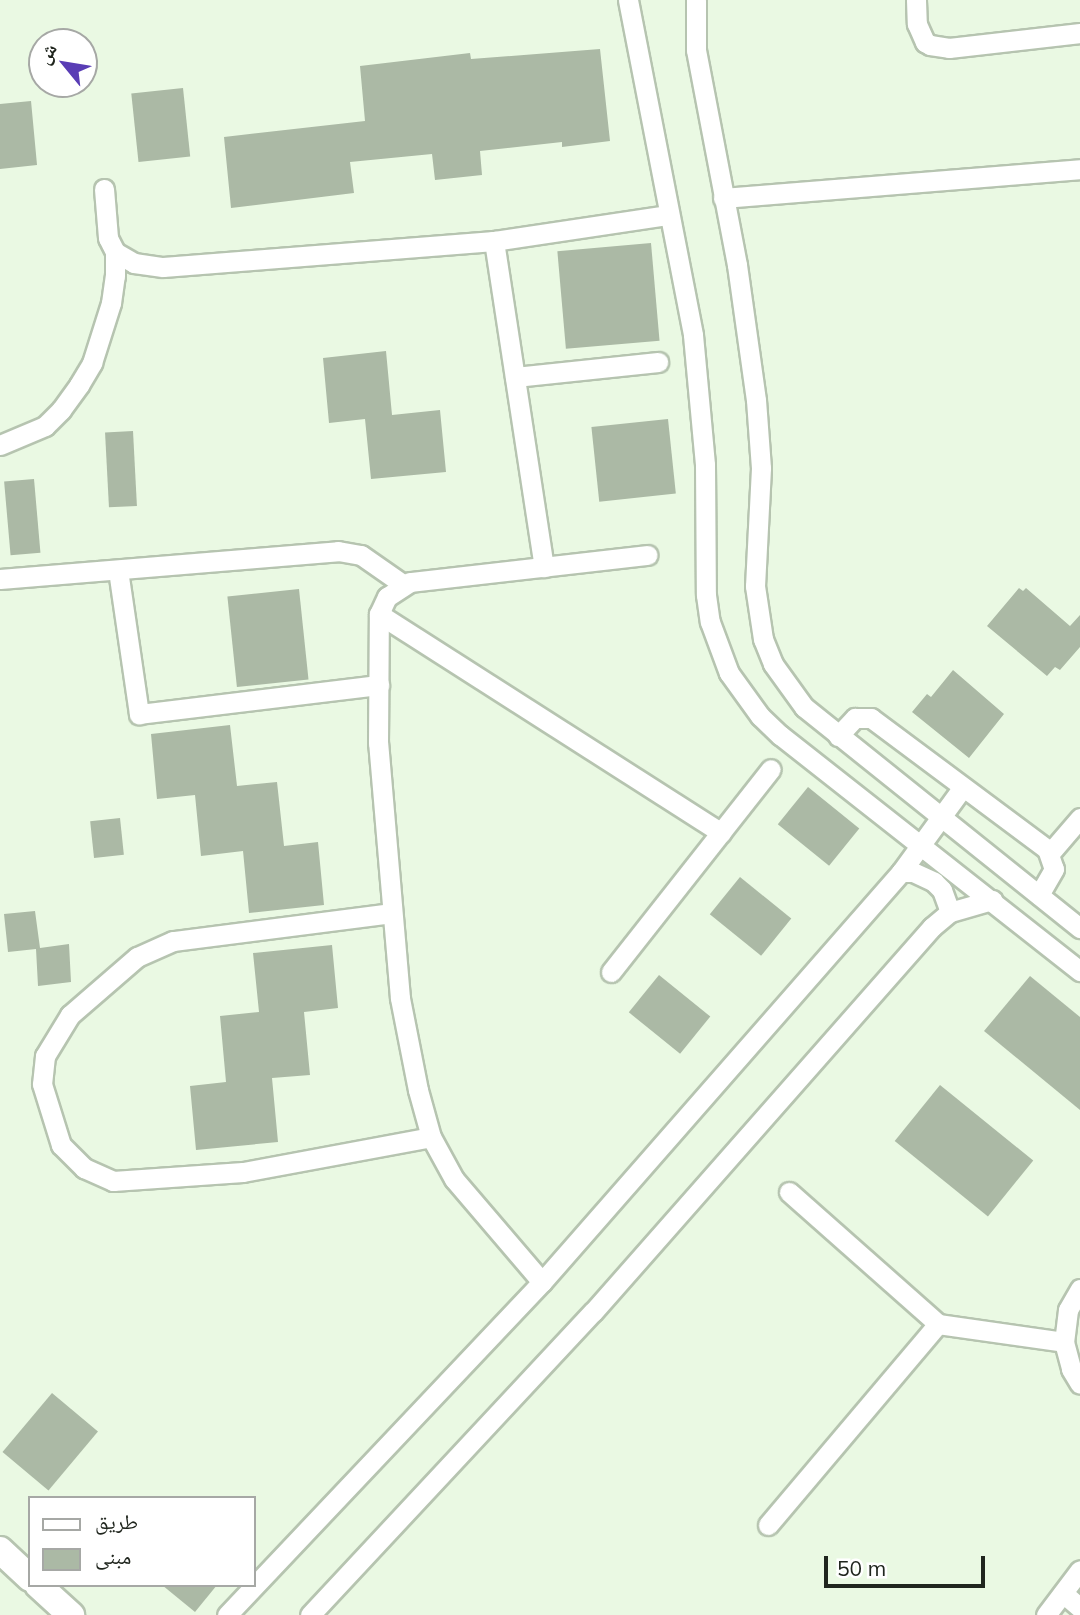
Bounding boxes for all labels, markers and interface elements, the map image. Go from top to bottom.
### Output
north arrow [28,28,98,98]
text: ش [31,39,62,68]
legend [28,1496,256,1587]
text: طريق [95,1508,138,1534]
scale bar [828,1542,989,1586]
text: مبنى [95,1543,131,1569]
text: 50 m [837,1555,886,1581]

